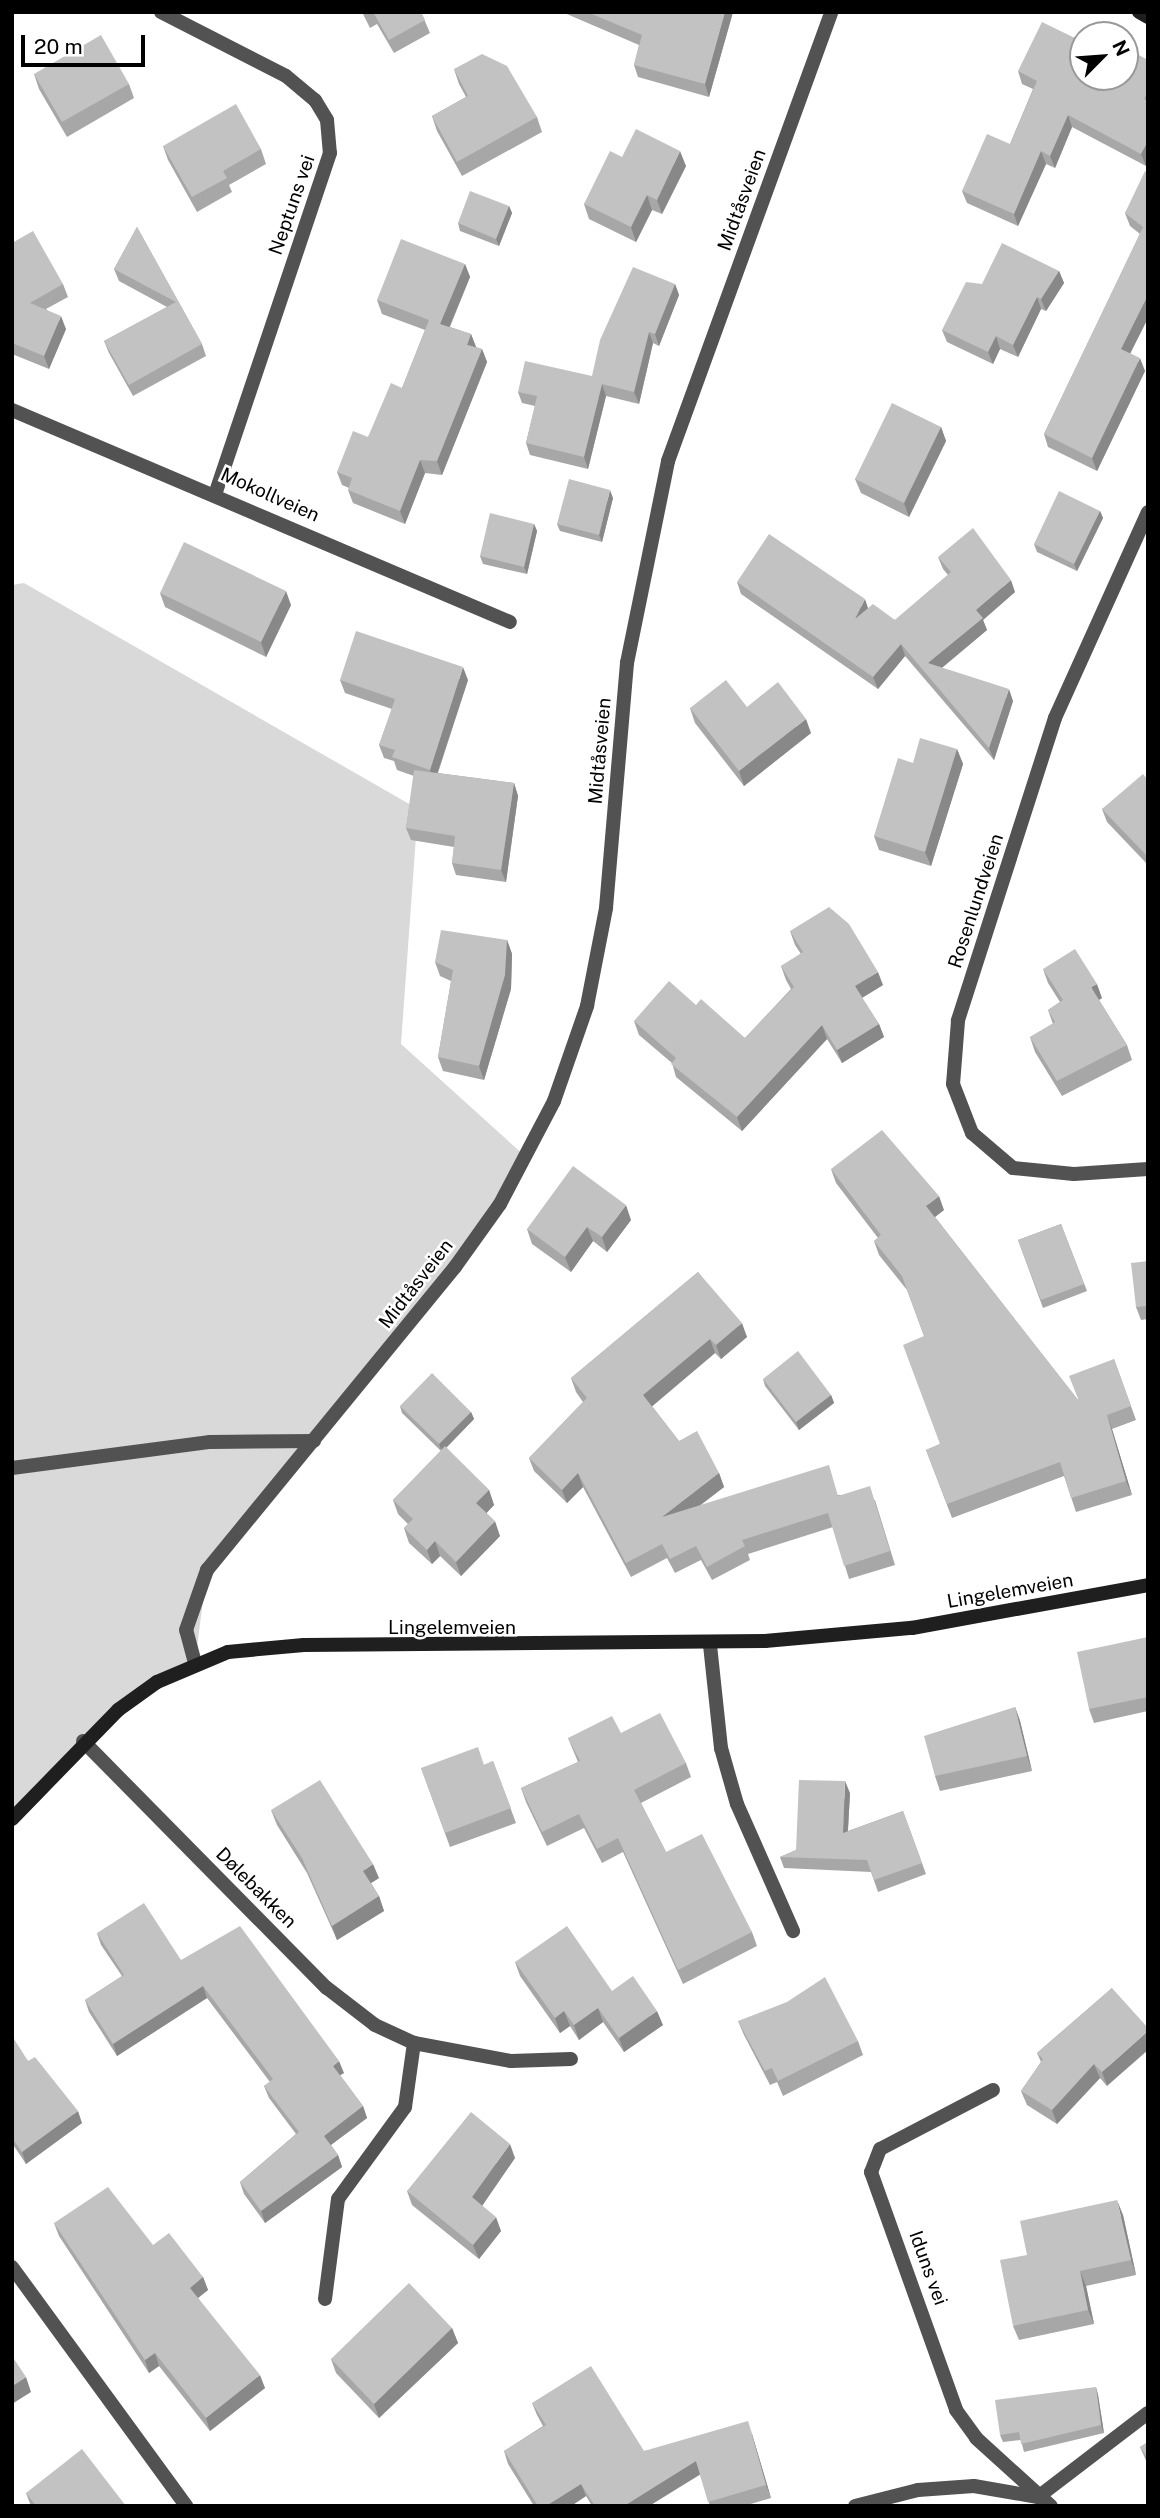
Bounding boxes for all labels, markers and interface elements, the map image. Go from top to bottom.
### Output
scale bar [24,21,149,65]
north arrow [1069,21,1139,91]
text: 20 m [34,34,83,59]
text: N [1108,37,1134,59]
street label: Midtåsveien [713,146,771,254]
street label: Neptuns vei [264,152,320,258]
street label: Mokollveien [217,463,323,527]
street label: Midtåsveien [584,697,616,805]
street label: Rosenlundveien [944,831,1008,971]
street label: Midtåsveien [374,1235,458,1333]
street label: Lingelemveien [945,1569,1075,1613]
street label: Lingelemveien [388,1617,516,1639]
street label: Dølebakken [211,1843,301,1933]
street label: Iduns vei [904,2228,952,2308]

